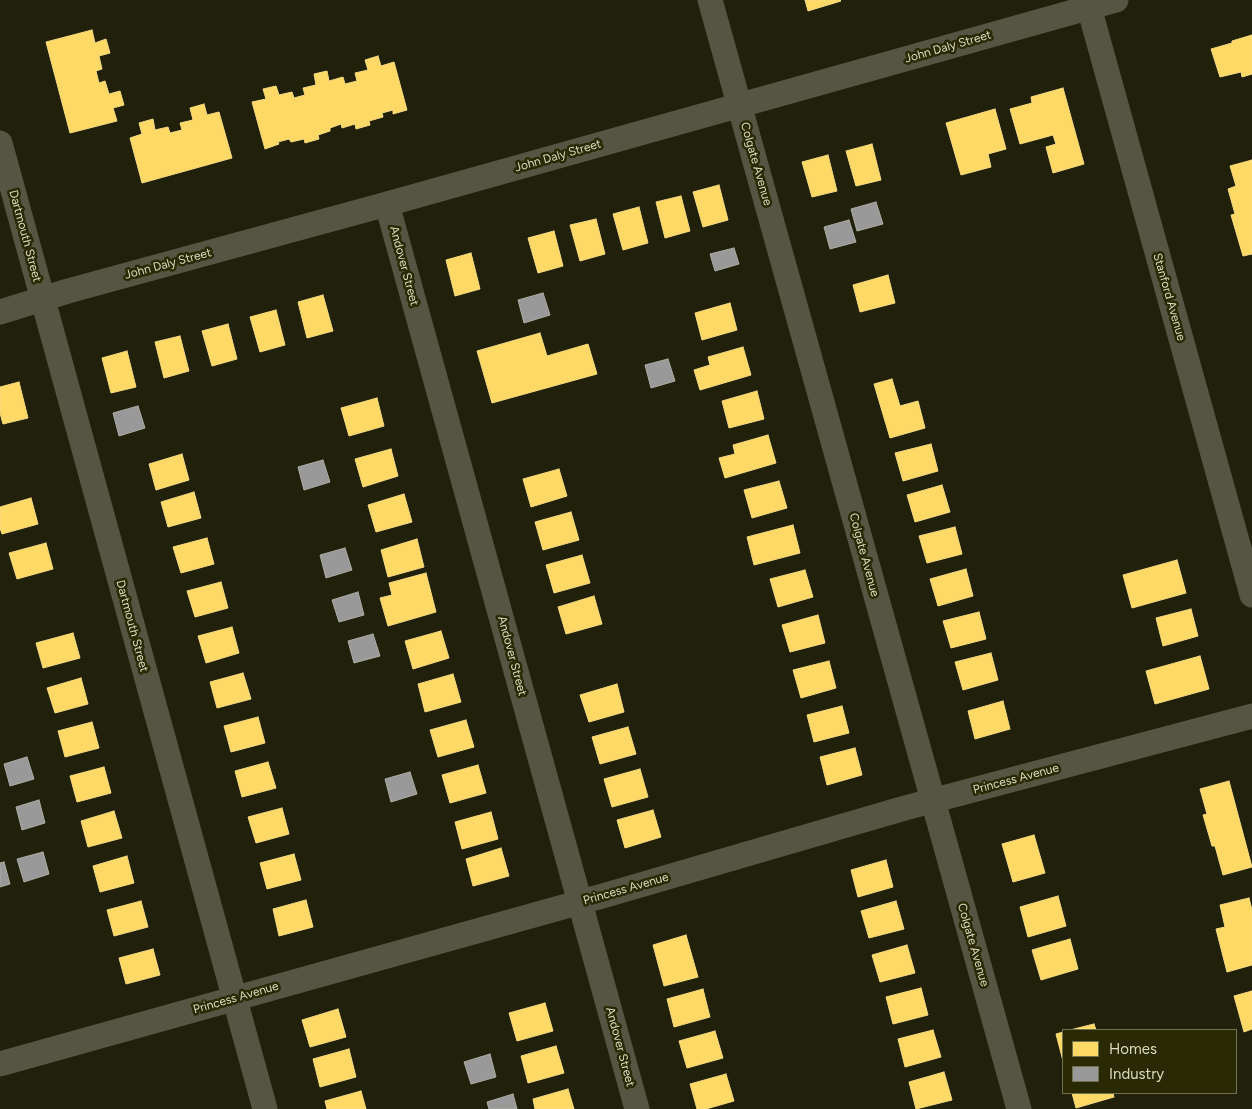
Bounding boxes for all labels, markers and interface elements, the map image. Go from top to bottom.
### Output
street label: John Daly Street [903,28,993,66]
street label: Colgate Avenue [737,121,775,207]
street label: John Daly Street [513,137,603,175]
street label: Dartmouth Street [6,188,44,284]
street label: Andover Street [386,225,422,307]
street label: John Daly Street [123,245,213,283]
street label: Stanford Avenue [1150,251,1188,343]
street label: Colgate Avenue [846,512,882,598]
street label: Dartmouth Street [113,578,151,674]
street label: Andover Street [494,615,530,697]
street label: Princess Avenue [972,761,1060,797]
street label: Princess Avenue [582,870,670,908]
street label: Colgate Avenue [954,902,992,988]
street label: Princess Avenue [192,979,280,1017]
street label: Andover Street [602,1006,638,1088]
legend [1062,1029,1237,1094]
text: Homes [1109,1040,1157,1058]
text: Industry [1109,1065,1164,1083]

